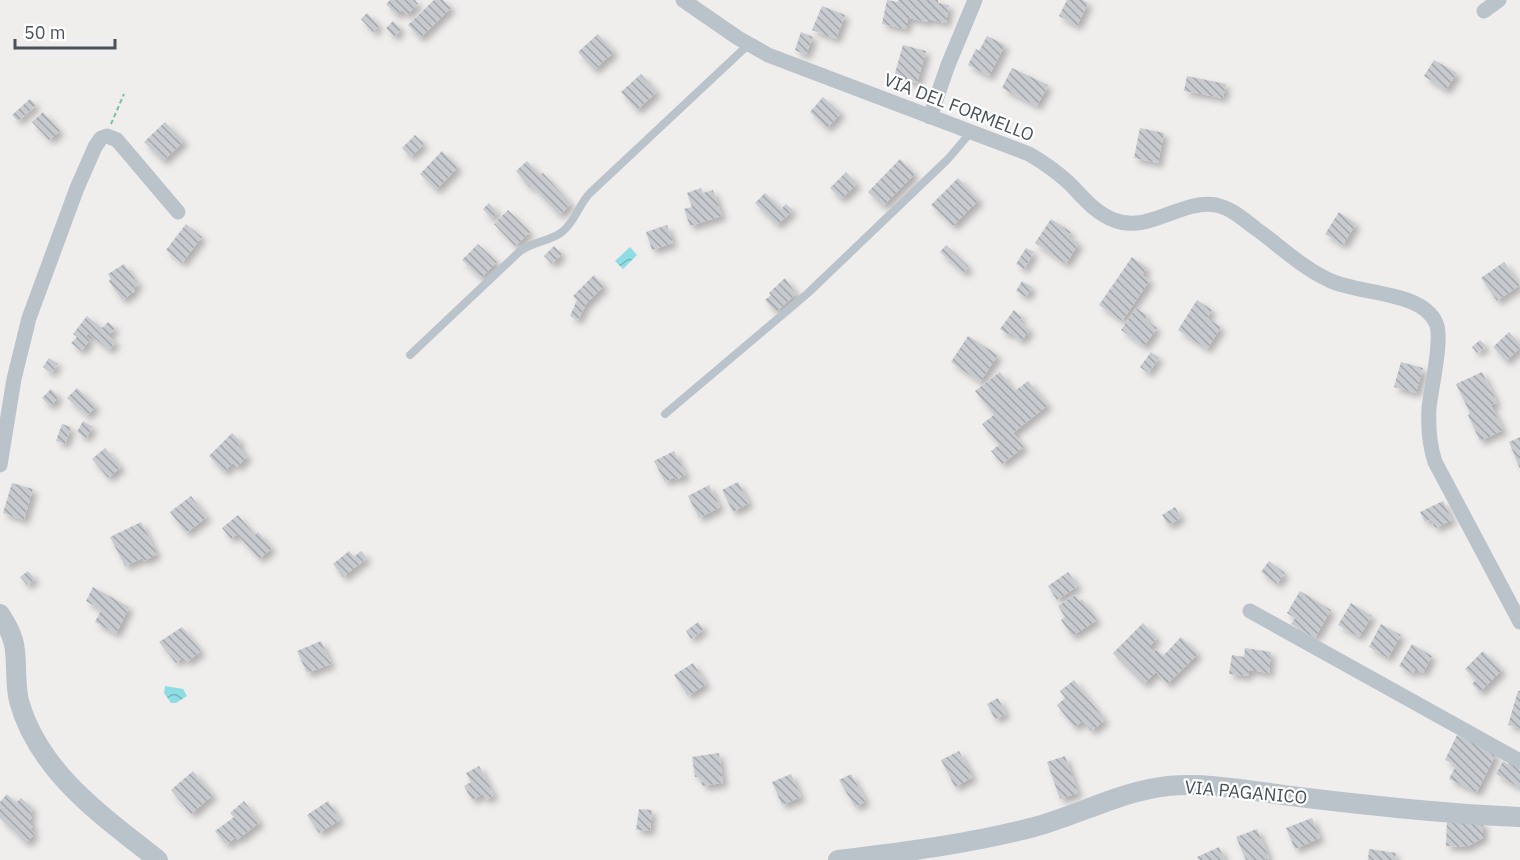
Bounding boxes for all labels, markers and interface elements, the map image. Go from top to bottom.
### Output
scale bar [15,12,116,50]
text: 50 m [24,21,66,44]
street label: VIA DEL FORMELLO [881,68,1037,146]
street label: VIA PAGANICO [1184,775,1308,809]

